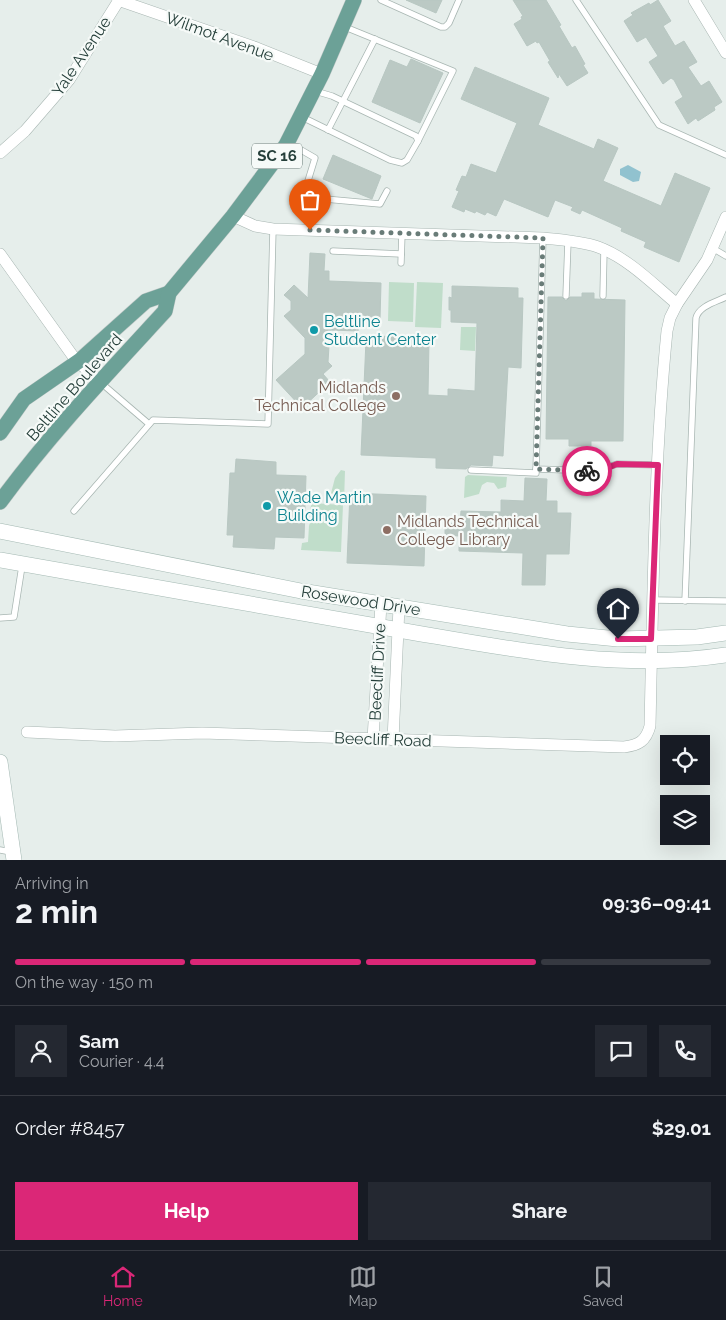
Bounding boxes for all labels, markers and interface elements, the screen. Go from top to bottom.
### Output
street label: Wilmot Avenue [163,8,277,65]
street label: Yale Avenue [48,13,115,99]
road number: SC 16 [252,144,302,168]
pin [289,179,331,230]
icon: bag [296,186,324,214]
place label: Beltline Student Center [324,312,437,349]
marker: Beltline Student Center [308,324,320,336]
street label: Beltline Boulevard [23,330,126,445]
place label: Midlands Technical College [254,378,386,415]
marker: Midlands Technical College [390,390,402,402]
courier [562,446,612,496]
icon: bike [573,457,601,485]
place label: Wade Martin Building [277,488,372,525]
marker: Wade Martin Building [261,500,273,512]
place label: Midlands Technical College Library [397,512,539,549]
marker: Midlands Technical College Library [381,524,393,536]
street label: Rosewood Drive [300,582,422,619]
pin [597,588,639,639]
icon: home [604,595,632,623]
street label: Beecliff Drive [365,623,390,721]
street label: Beecliff Road [334,728,432,751]
map controls [660,735,710,845]
button: locate [660,735,710,785]
button: layers [660,795,710,845]
text: Arriving in [15,874,89,893]
text: 09:36–09:41 [602,892,711,914]
text: 2 min [15,893,98,930]
text: On the way · 150 m [15,973,153,992]
button: person [15,1025,67,1077]
button: chat [595,1025,647,1077]
button: phone [659,1025,711,1077]
text: Sam [79,1030,119,1052]
text: Courier · 4.4 [79,1052,164,1071]
text: Order #8457 [15,1117,125,1139]
text: $29.01 [652,1117,711,1139]
button: Help [15,1182,358,1240]
button: Share [368,1182,711,1240]
tab: Home [103,1263,143,1309]
tab: Map [349,1263,377,1309]
tab: Saved [583,1263,623,1309]

